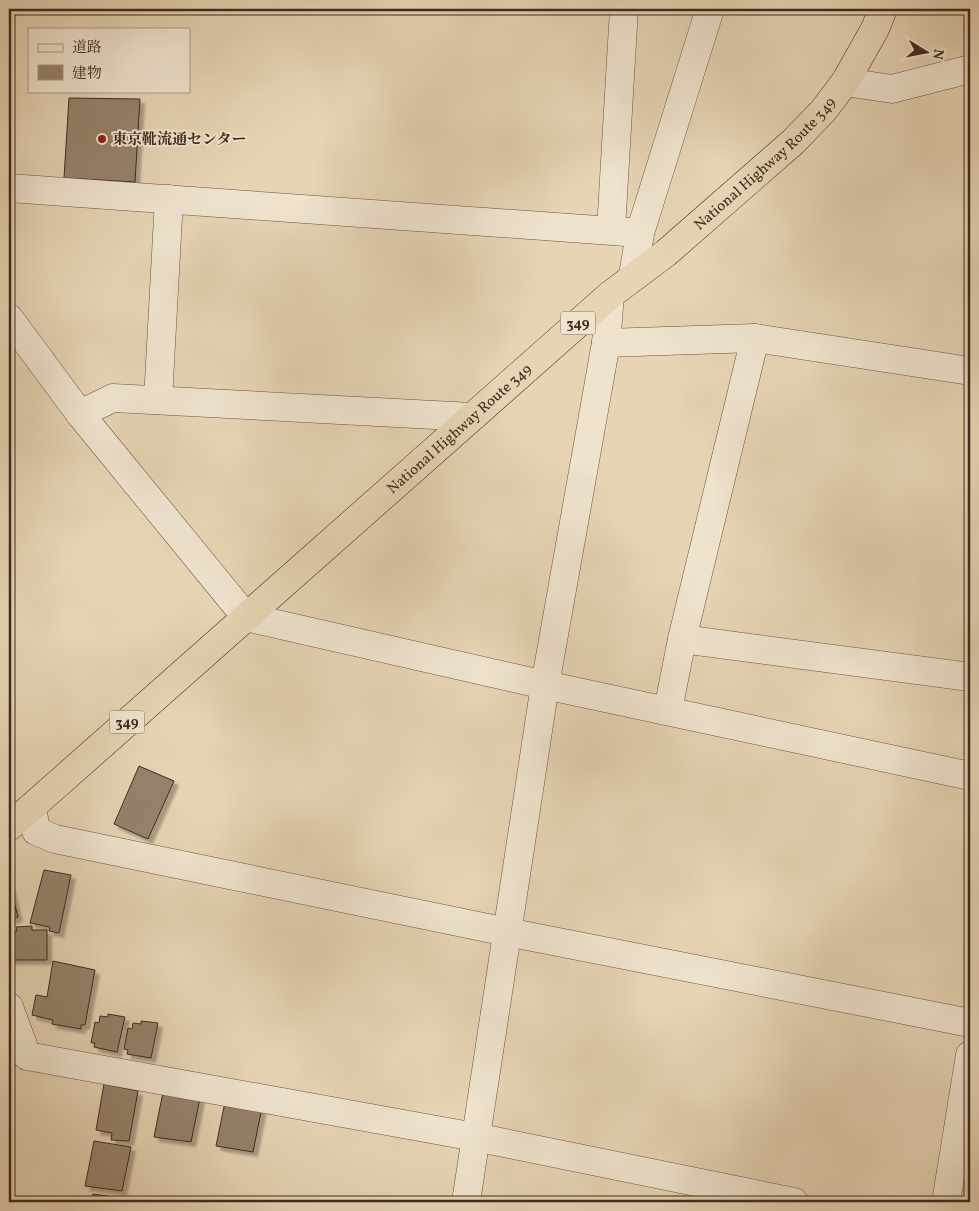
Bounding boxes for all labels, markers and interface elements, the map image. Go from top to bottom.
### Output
legend [28,28,190,92]
north arrow [902,28,952,78]
text: 道路 [72,38,102,59]
text: N [927,47,948,61]
text: 建物 [72,64,102,85]
street label: National Highway Route 349 [690,93,842,236]
place label: 東京靴流通センター [112,130,246,151]
marker: 東京靴流通センター [96,133,108,145]
road number: 349 [560,312,596,334]
street label: National Highway Route 349 [383,360,537,500]
road number: 349 [110,710,144,734]

